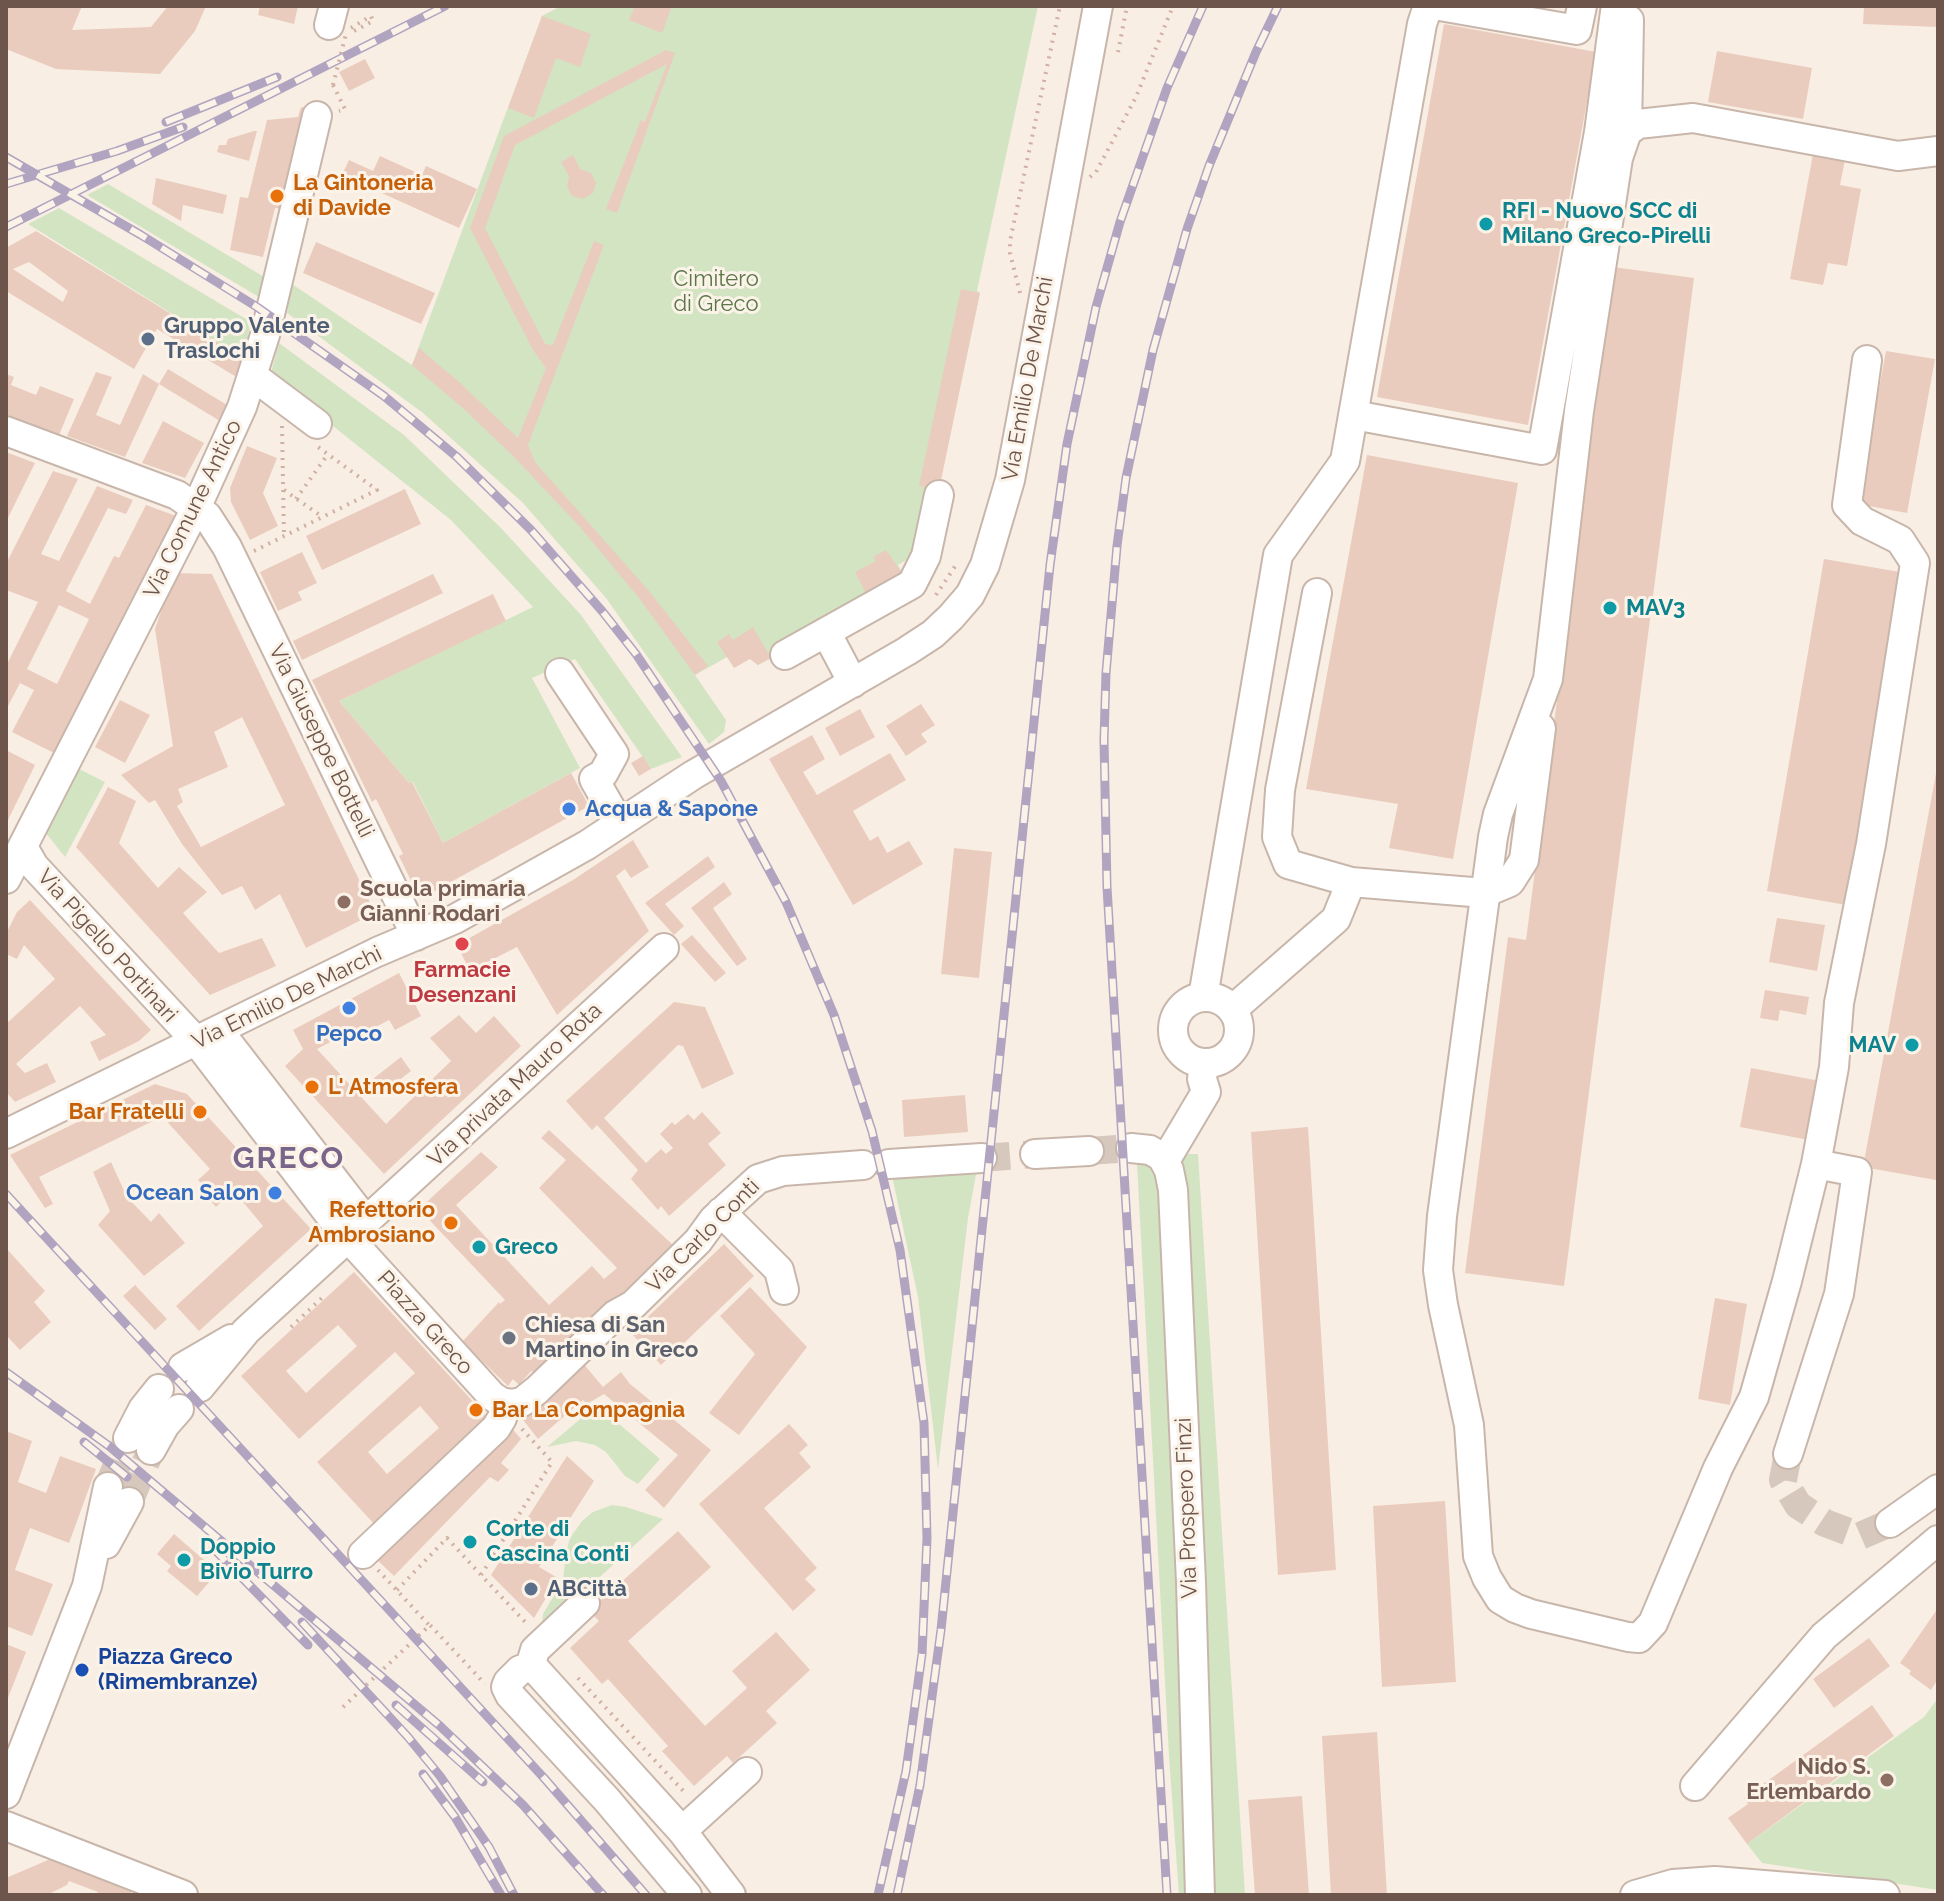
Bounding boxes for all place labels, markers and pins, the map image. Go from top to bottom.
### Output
place label: La Gintoneria di Davide [293,170,433,222]
marker: La Gintoneria di Davide [268,187,286,205]
place label: RFI - Nuovo SCC di Milano Greco-Pirelli [1502,198,1711,250]
marker: RFI - Nuovo SCC di Milano Greco-Pirelli [1477,215,1495,233]
place label: Gruppo Valente Traslochi [164,313,330,364]
marker: Gruppo Valente Traslochi [139,330,157,348]
place label: MAV3 [1626,595,1685,621]
marker: MAV3 [1601,599,1619,617]
place label: Acqua & Sapone [585,796,758,822]
marker: Acqua & Sapone [560,800,578,818]
place label: Scuola primaria Gianni Rodari [360,876,526,928]
marker: Scuola primaria Gianni Rodari [335,893,353,911]
marker: Farmacie Desenzani [453,935,471,953]
place label: Farmacie Desenzani [408,957,516,1008]
marker: Pepco [340,999,358,1017]
place label: Pepco [316,1021,382,1047]
place label: MAV [1849,1032,1896,1058]
marker: MAV [1903,1036,1921,1054]
place label: L' Atmosfera [328,1074,458,1100]
marker: L' Atmosfera [303,1078,321,1096]
place label: Bar Fratelli [69,1099,184,1125]
marker: Bar Fratelli [191,1103,209,1121]
place label: Ocean Salon [126,1180,259,1206]
marker: Ocean Salon [266,1184,284,1202]
place label: Refettorio Ambrosiano [308,1197,435,1248]
marker: Refettorio Ambrosiano [442,1214,460,1232]
place label: Greco [495,1234,558,1260]
marker: Greco [470,1238,488,1256]
place label: Chiesa di San Martino in Greco [525,1312,698,1364]
marker: Chiesa di San Martino in Greco [500,1329,518,1347]
place label: Bar La Compagnia [492,1397,685,1423]
marker: Bar La Compagnia [467,1401,485,1419]
place label: Corte di Cascina Conti [486,1516,629,1568]
marker: Corte di Cascina Conti [461,1533,479,1551]
place label: Doppio Bivio Turro [200,1534,313,1586]
marker: Doppio Bivio Turro [175,1551,193,1569]
place label: ABCittà [547,1576,627,1602]
marker: ABCittà [522,1580,540,1598]
place label: Piazza Greco (Rimembranze) [98,1644,258,1696]
marker: Piazza Greco (Rimembranze) [73,1661,91,1679]
place label: Nido S. Erlembardo [1746,1754,1871,1806]
marker: Nido S. Erlembardo [1878,1771,1896,1789]

